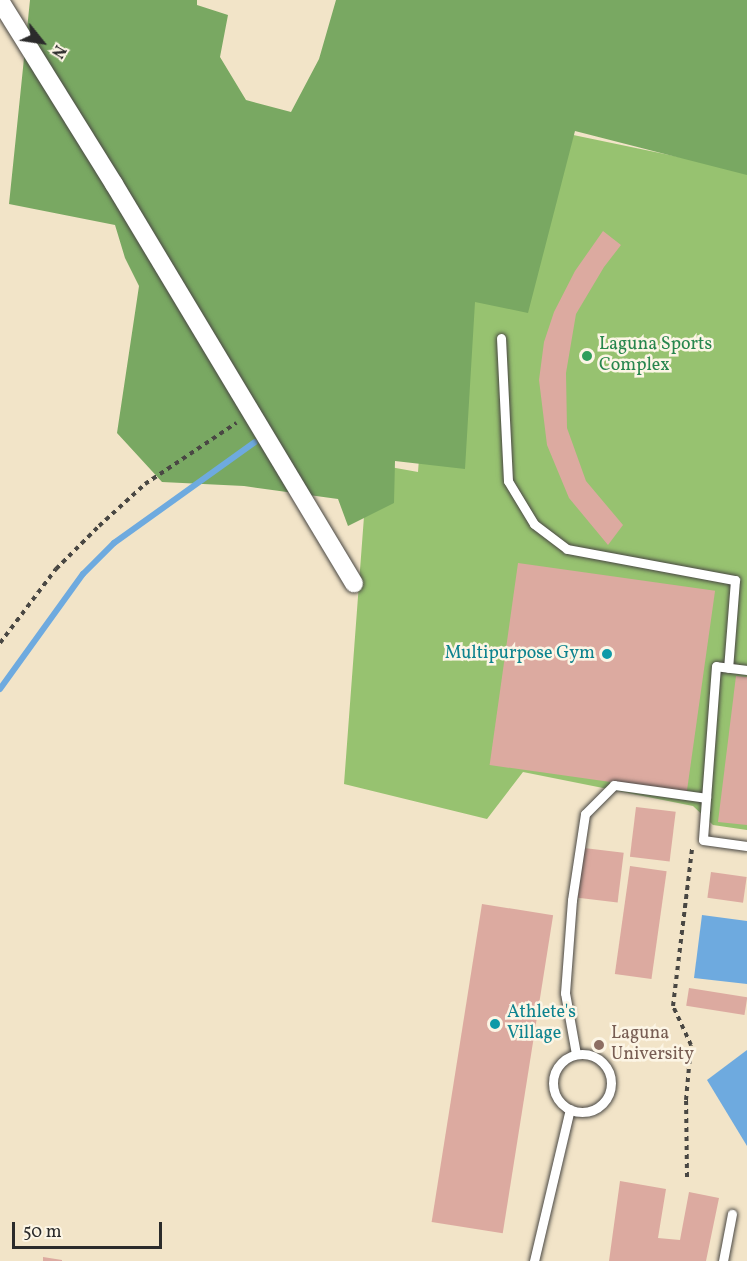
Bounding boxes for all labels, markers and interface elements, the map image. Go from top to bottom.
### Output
north arrow [12,12,72,72]
text: N [45,40,70,62]
place label: Laguna Sports Complex [599,335,712,378]
marker: Laguna Sports Complex [580,349,594,363]
place label: Multipurpose Gym [445,643,595,665]
marker: Multipurpose Gym [600,647,614,661]
place label: Athlete's Village [507,1003,576,1046]
marker: Athlete's Village [488,1017,502,1031]
place label: Laguna University [611,1024,694,1066]
marker: Laguna University [592,1038,606,1052]
scale bar [15,1210,165,1248]
text: 50 m [23,1220,62,1245]

